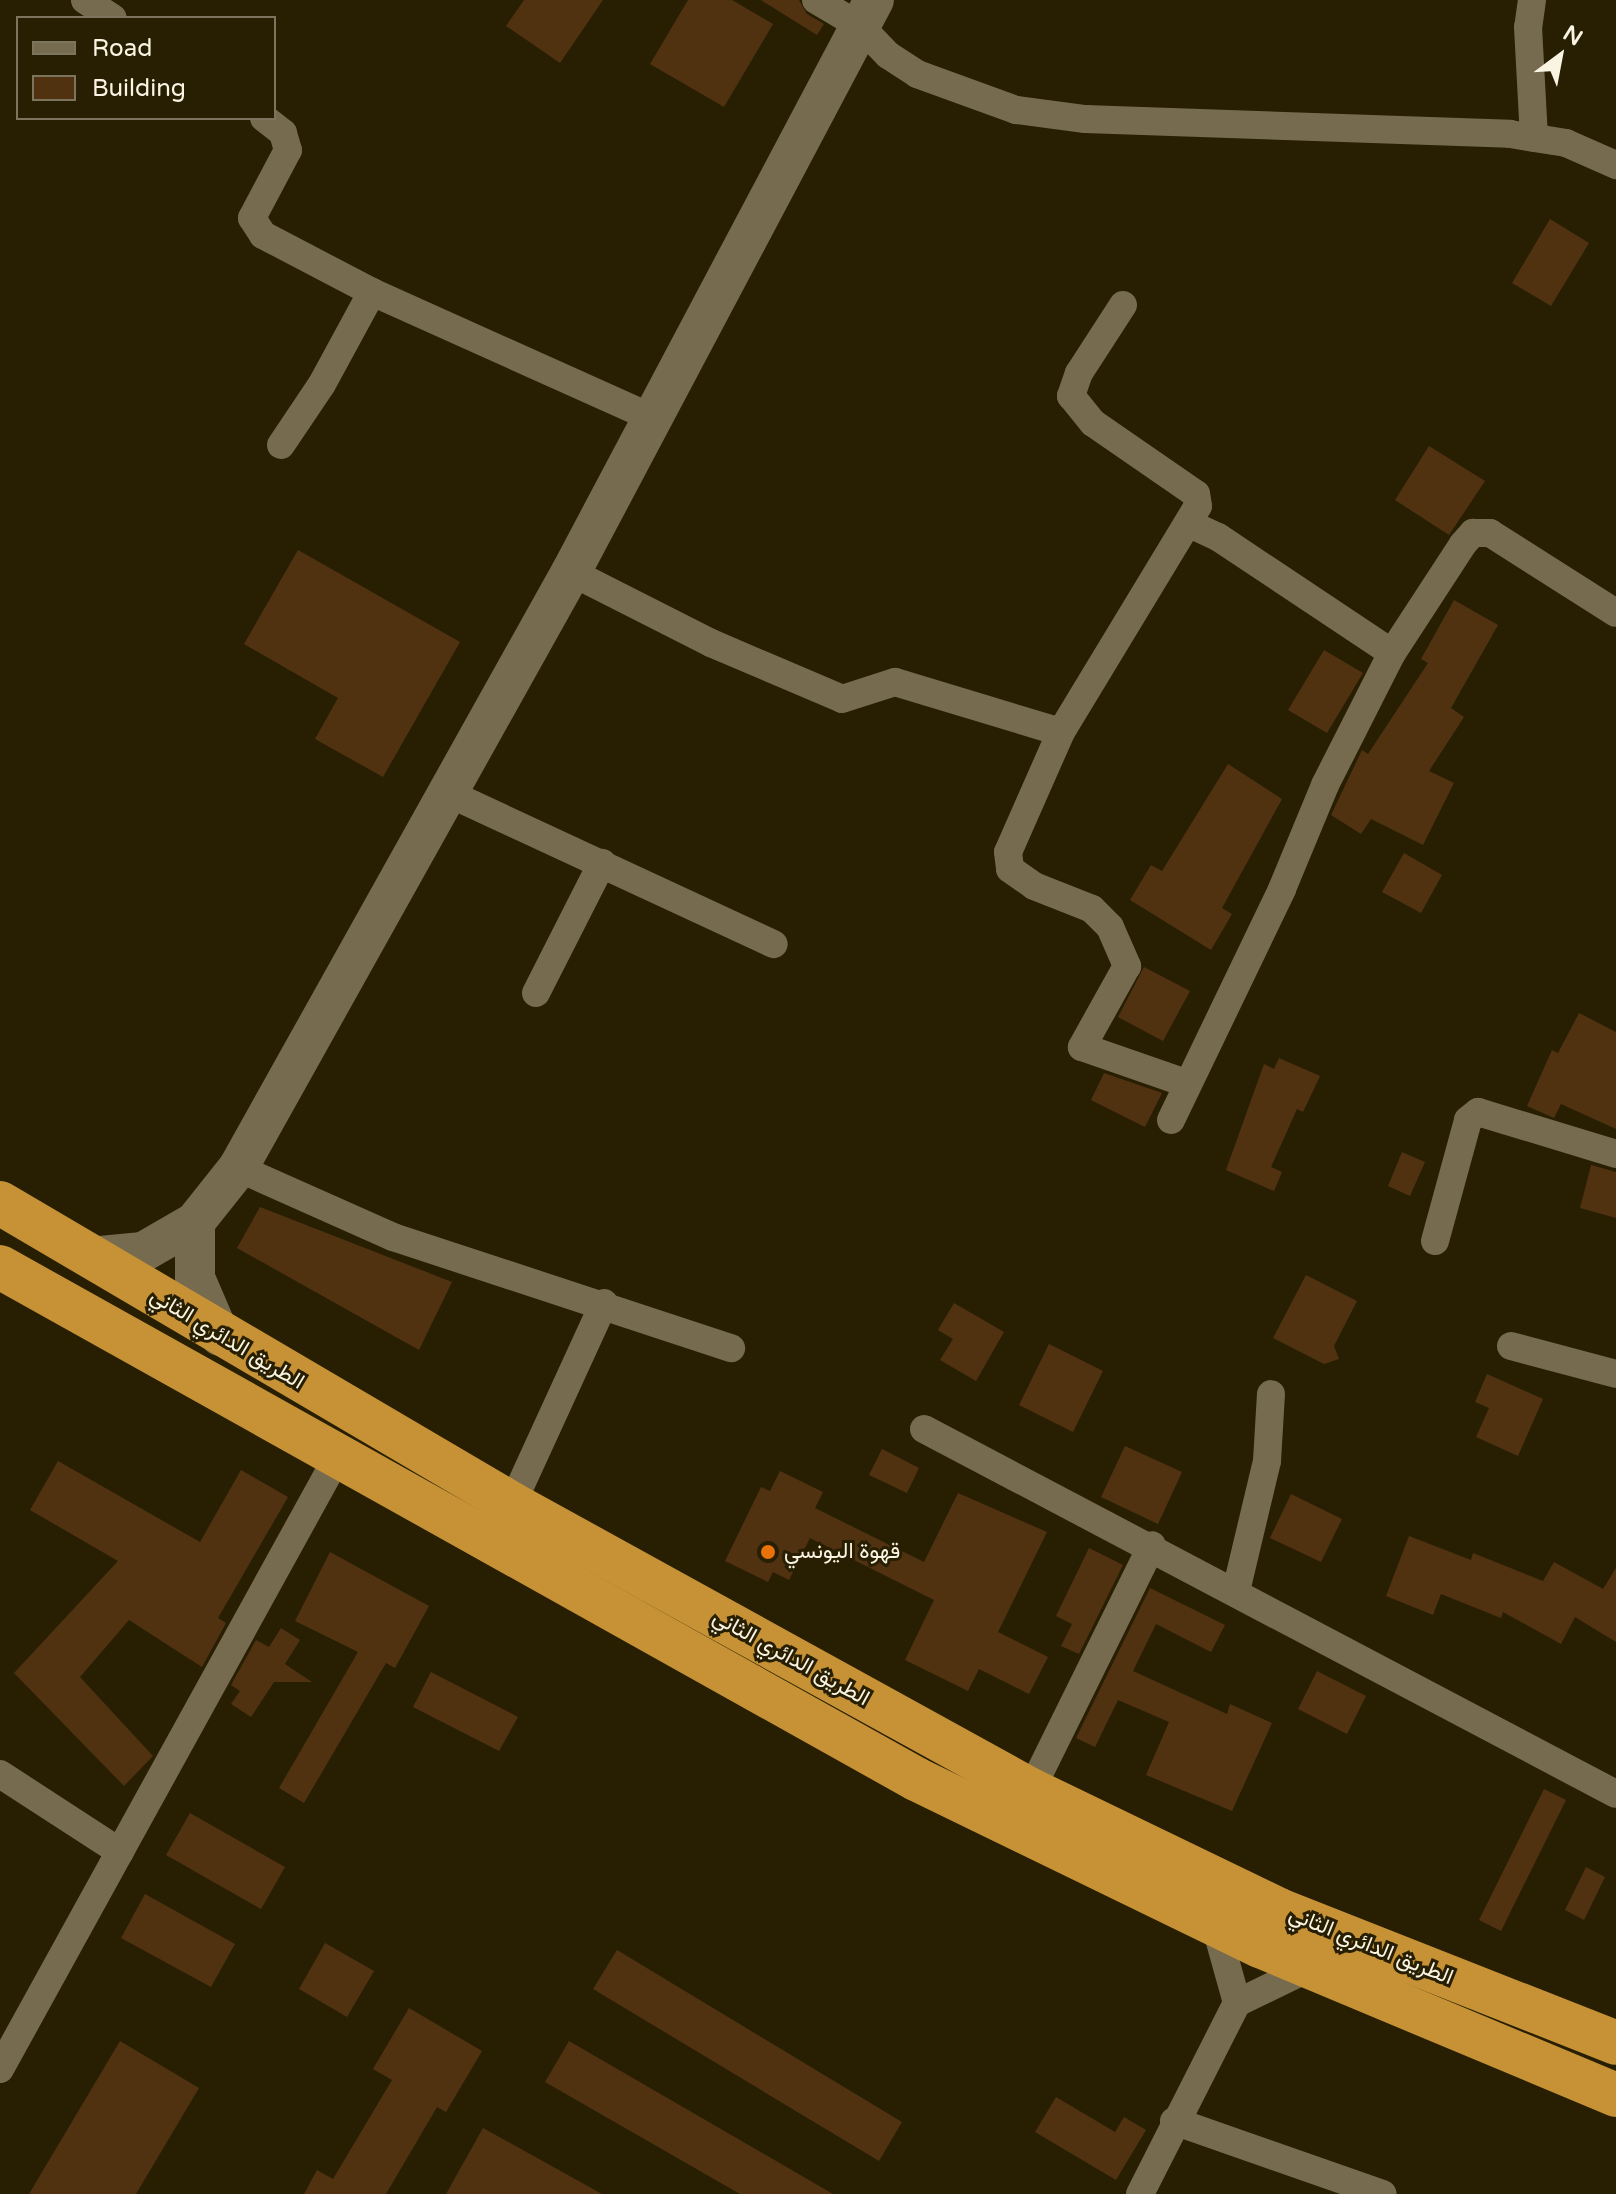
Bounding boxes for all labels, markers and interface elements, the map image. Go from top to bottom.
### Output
legend [16,16,276,120]
north arrow [1520,16,1600,96]
text: N [1558,20,1587,51]
text: Road [92,34,152,63]
text: Building [92,74,186,103]
street label: الطريق الدائري الثاني [145,1283,309,1395]
place label: قهوة اليونسي [784,1539,900,1565]
marker: قهوة اليونسي [759,1543,777,1561]
street label: الطريق الدائري الثاني [708,1604,874,1712]
street label: الطريق الدائري الثاني [1285,1901,1457,1991]

